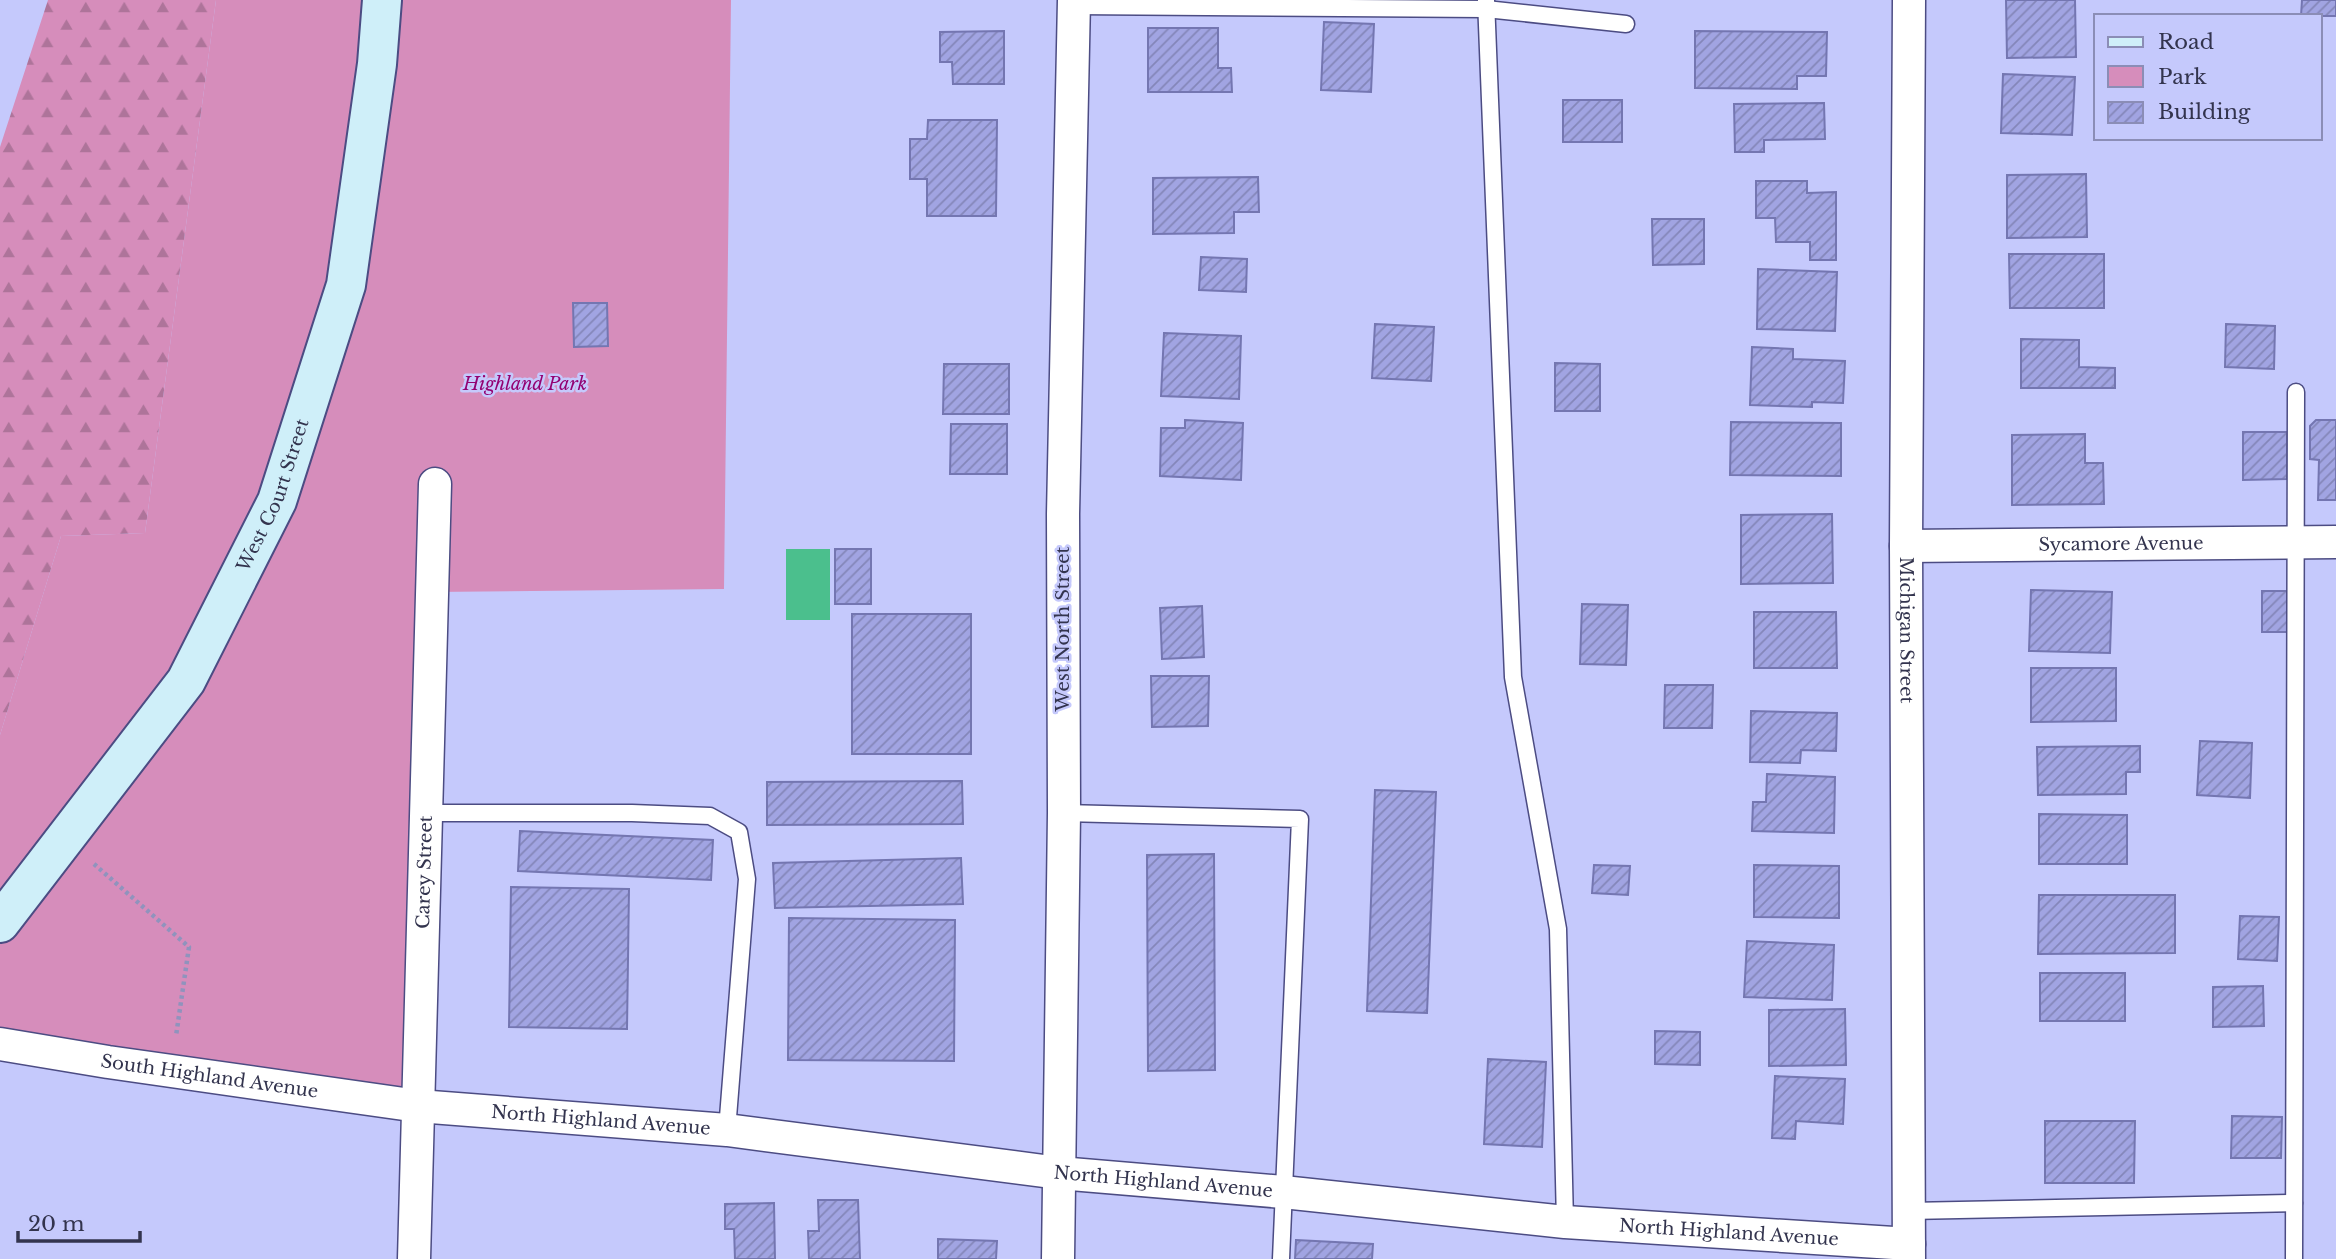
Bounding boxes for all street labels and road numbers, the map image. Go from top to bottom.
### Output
street label: West Court Street [232,416,314,576]
street label: Sycamore Avenue [2038,532,2204,556]
street label: West North Street [1052,546,1074,712]
street label: Michigan Street [1895,557,1918,703]
street label: Carey Street [412,815,437,929]
street label: South Highland Avenue [99,1050,320,1103]
street label: North Highland Avenue [490,1101,711,1140]
street label: North Highland Avenue [1053,1162,1274,1202]
street label: North Highland Avenue [1619,1214,1839,1250]

